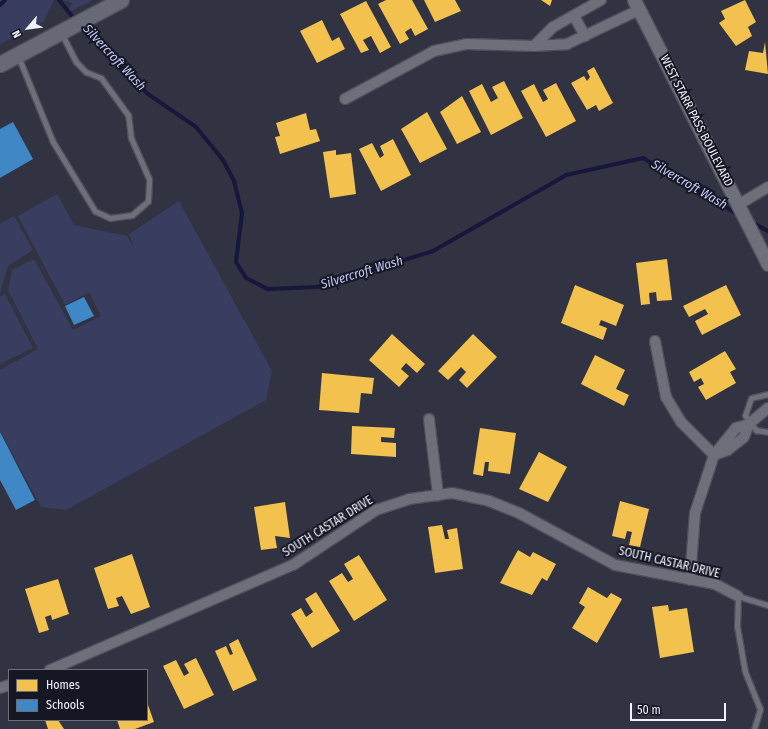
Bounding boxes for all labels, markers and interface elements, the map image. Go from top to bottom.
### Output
north arrow [8,8,48,48]
water label: Silvercroft Wash [79,22,149,94]
text: N [10,28,24,40]
street label: WEST STARR PASS BOULEVARD [657,53,735,189]
water label: Silvercroft Wash [648,157,730,213]
water label: Silvercroft Wash [319,253,405,293]
street label: SOUTH CASTAR DRIVE [280,494,376,560]
street label: SOUTH CASTAR DRIVE [617,544,721,582]
legend [8,669,148,721]
text: Homes [46,678,80,692]
scale bar [632,695,728,721]
text: Schools [46,698,84,712]
text: 50 m [637,703,661,717]

